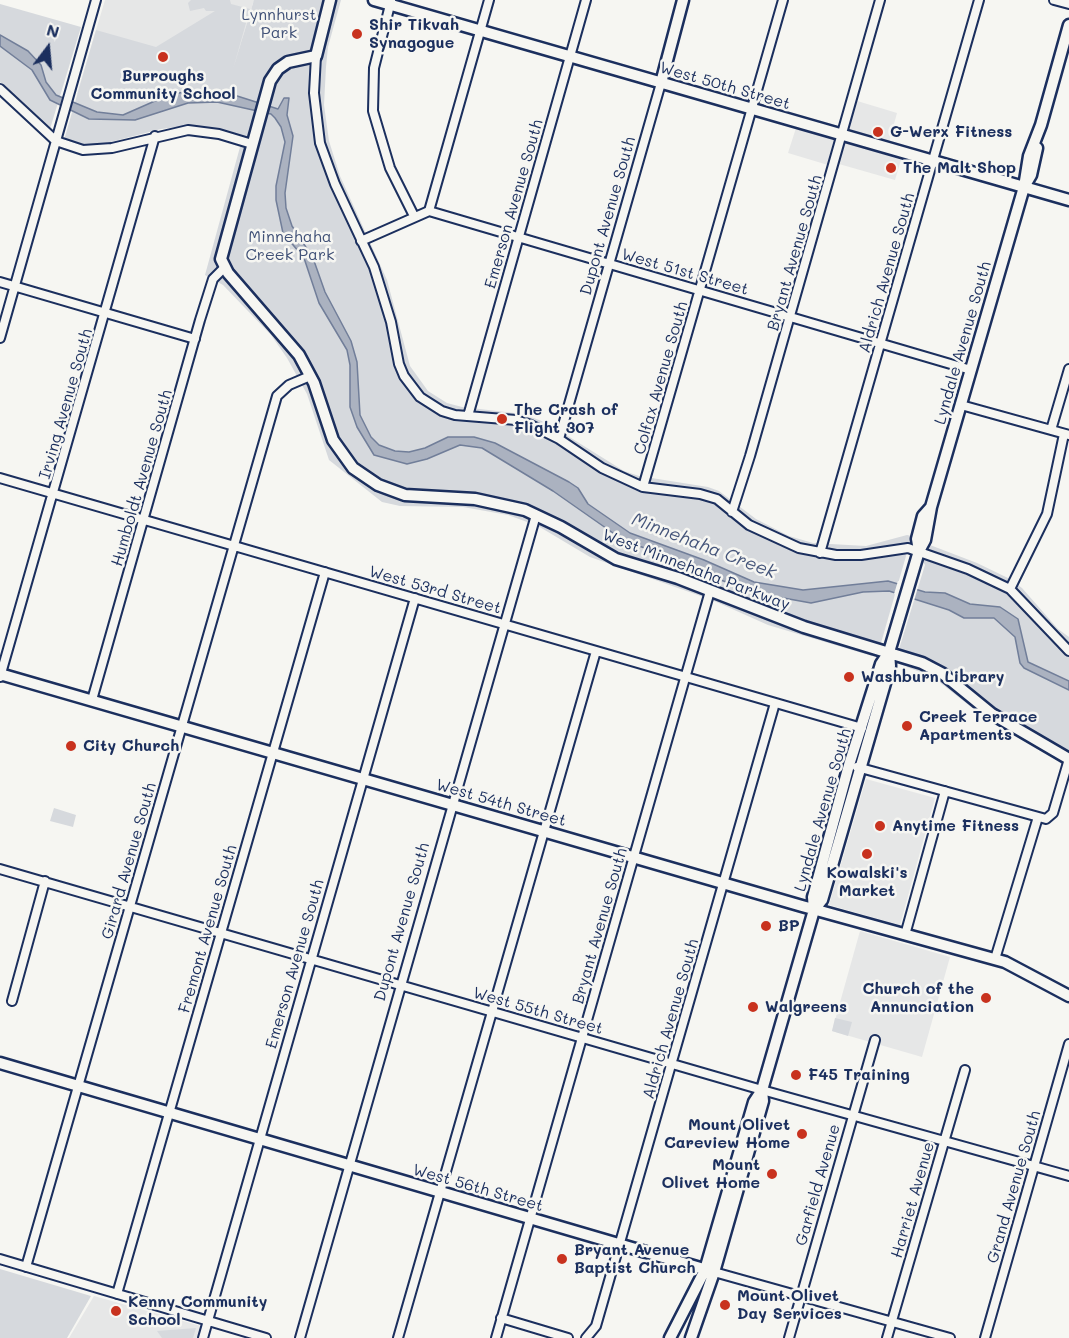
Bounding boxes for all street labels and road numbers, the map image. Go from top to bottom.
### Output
street label: West 50th Street [657,58,793,114]
street label: Emerson Avenue South [481,117,547,291]
street label: Dupont Avenue South [576,135,640,297]
street label: Bryant Avenue South [764,173,826,333]
street label: Aldrich Avenue South [855,191,919,355]
street label: West 51st Street [619,245,751,299]
street label: Lyndale Avenue South [931,259,995,427]
street label: Colfax Avenue South [630,299,692,457]
street label: Irving Avenue South [35,327,97,481]
street label: Humboldt Avenue South [108,388,176,568]
street label: West Minnehaha Parkway [600,525,792,615]
street label: West 53rd Street [367,562,503,618]
street label: Lyndale Avenue South [791,726,855,894]
street label: West 54th Street [434,775,568,831]
street label: Girard Avenue South [97,781,161,941]
street label: Dupont Avenue South [370,841,434,1003]
street label: Fremont Avenue South [175,843,241,1015]
street label: Bryant Avenue South [569,846,631,1006]
street label: Emerson Avenue South [262,877,328,1051]
street label: Aldrich Avenue South [639,937,703,1101]
street label: West 55th Street [471,983,605,1039]
street label: Grand Avenue South [983,1109,1045,1265]
street label: Garfield Avenue [791,1122,845,1248]
street label: Harriet Avenue [887,1140,939,1260]
street label: West 56th Street [410,1160,546,1216]

